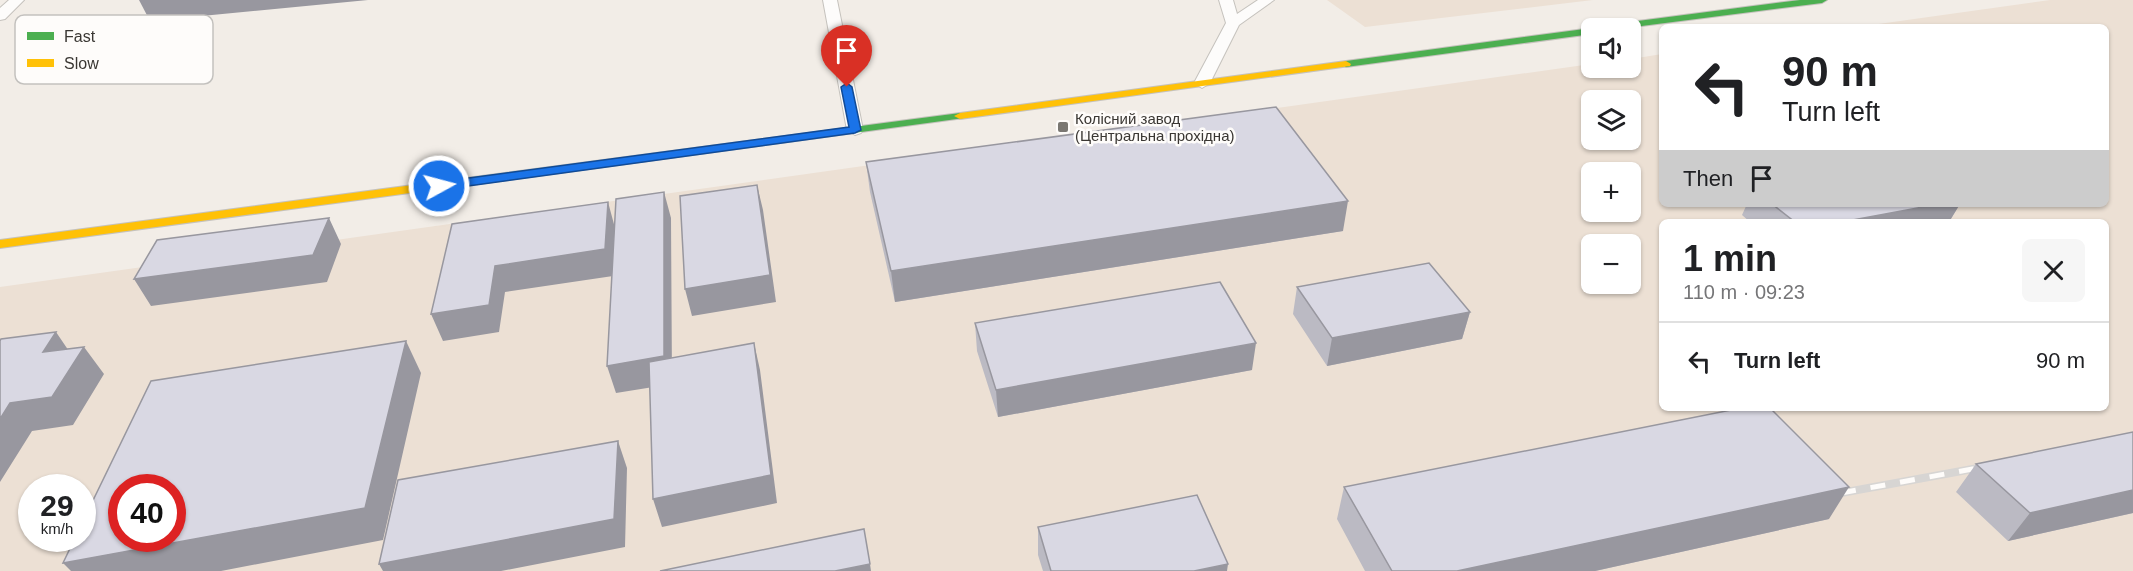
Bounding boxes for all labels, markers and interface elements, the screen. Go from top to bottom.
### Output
legend [15,15,213,84]
map controls [1581,18,1641,294]
button: sound [1581,18,1641,78]
pin [821,25,872,87]
text: Fast [64,28,96,45]
icon: arrive [830,34,863,67]
icon: left [1683,48,1761,126]
text: 90 m [1782,48,1878,95]
text: Slow [64,55,99,72]
button: layers [1581,90,1641,150]
text: Turn left [1782,97,1880,127]
place label: Колісний завод (Центральна прохідна) [1075,110,1234,144]
marker: Колісний завод (Центральна прохідна) [1056,120,1070,134]
position arrow [407,154,471,218]
button: + [1581,162,1641,222]
icon: arrive [1745,162,1778,195]
text: Then [1683,166,1733,191]
button: − [1581,234,1641,294]
text: 1 min [1683,238,1777,279]
button: close [2022,239,2085,302]
text: 110 m · 09:23 [1683,281,1805,303]
icon: left [1683,345,1716,378]
text: Turn left [1734,348,1820,373]
text: 90 m [2036,348,2085,373]
speed limit sign: 40 [108,474,186,552]
text: 29 [40,489,74,522]
text: km/h [41,520,73,537]

